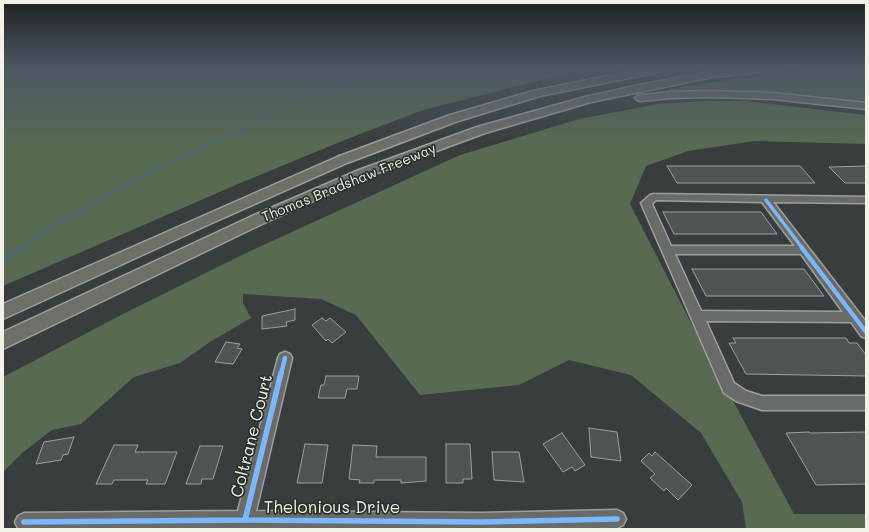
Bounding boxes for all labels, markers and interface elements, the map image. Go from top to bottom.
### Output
street label: Thomas Bradshaw Freeway [259,140,439,226]
street label: Coltrane Court [227,372,277,500]
street label: Thelonious Drive [264,498,400,518]

